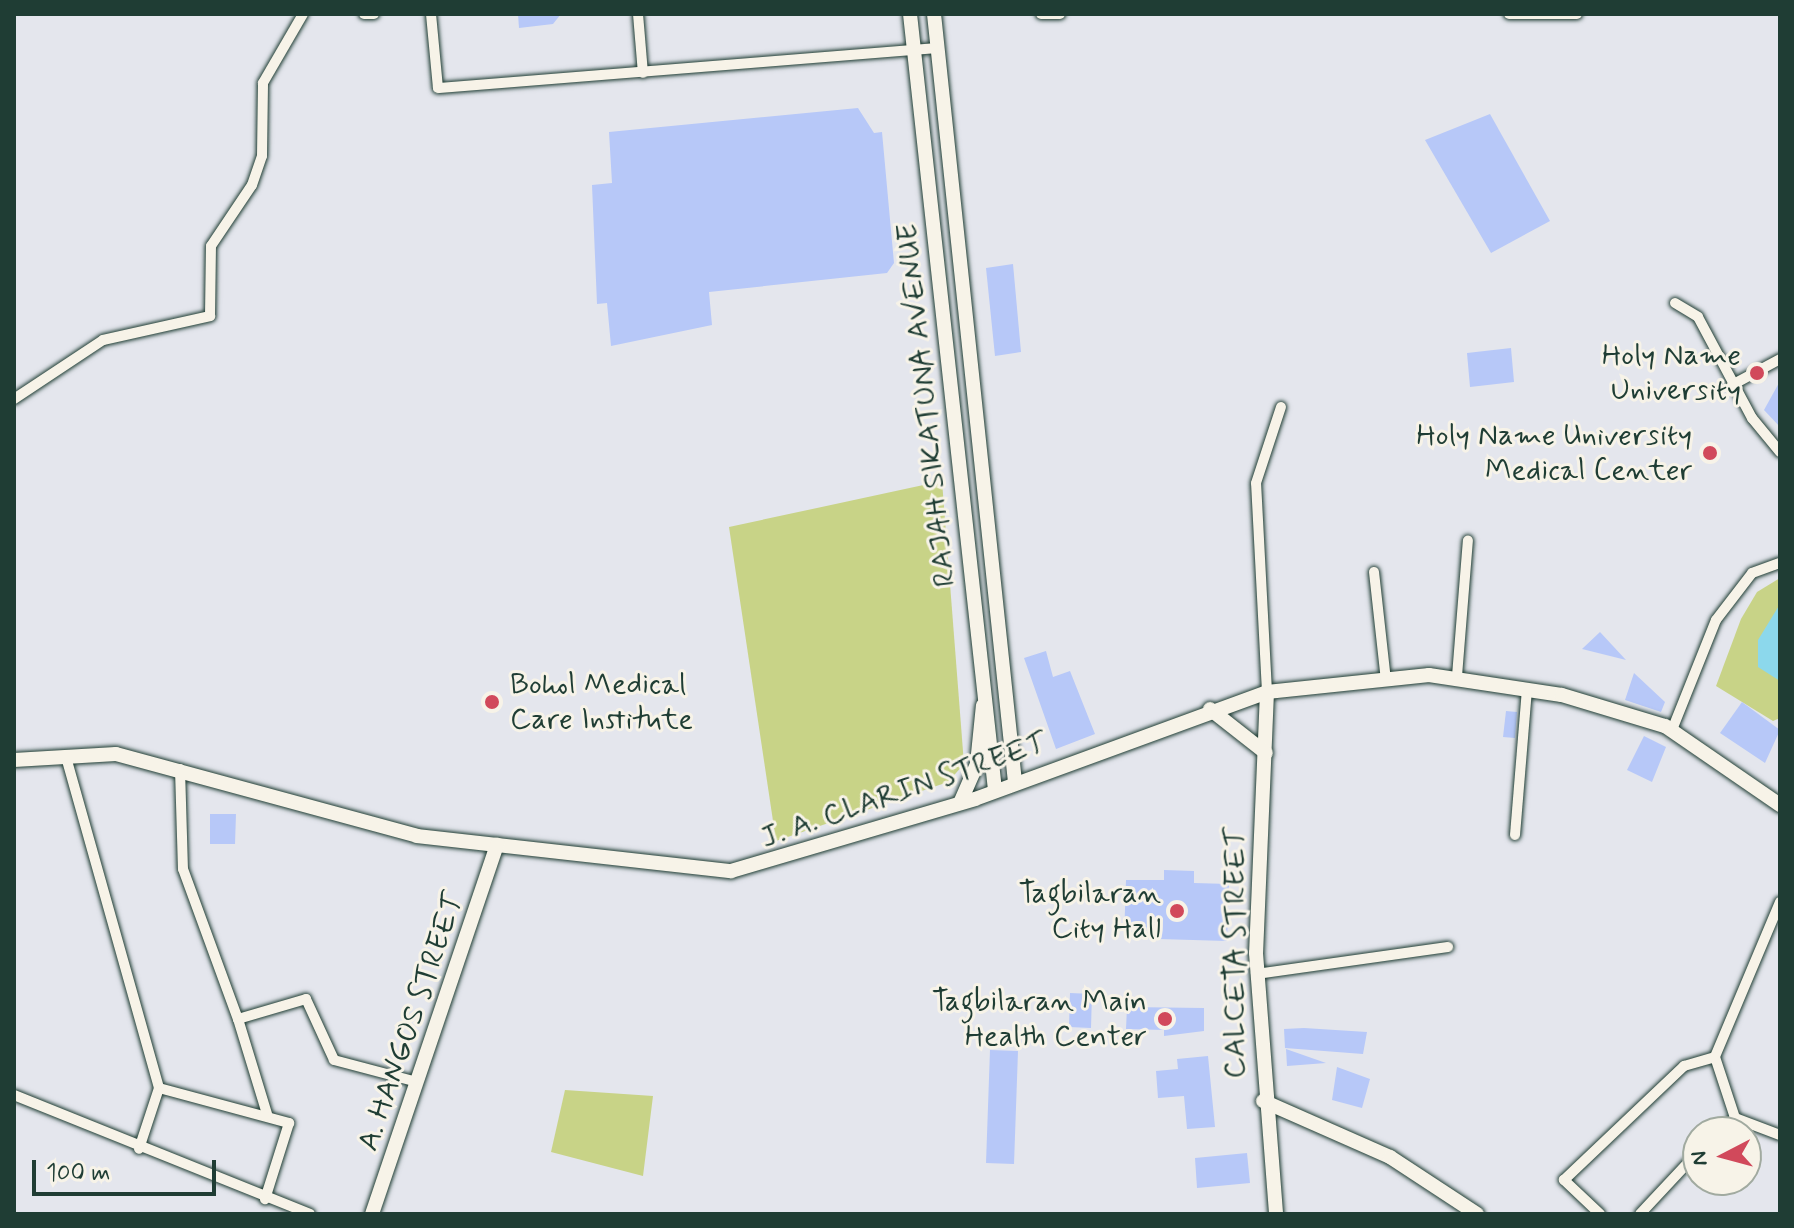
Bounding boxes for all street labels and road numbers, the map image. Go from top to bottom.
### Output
street label: RAJAH SIKATUNA AVENUE [890,219,964,591]
street label: J. A. CLARIN STREET [756,725,1052,857]
street label: CALCETA STREET [1218,827,1254,1079]
street label: A. HANGOS STREET [351,888,473,1156]

